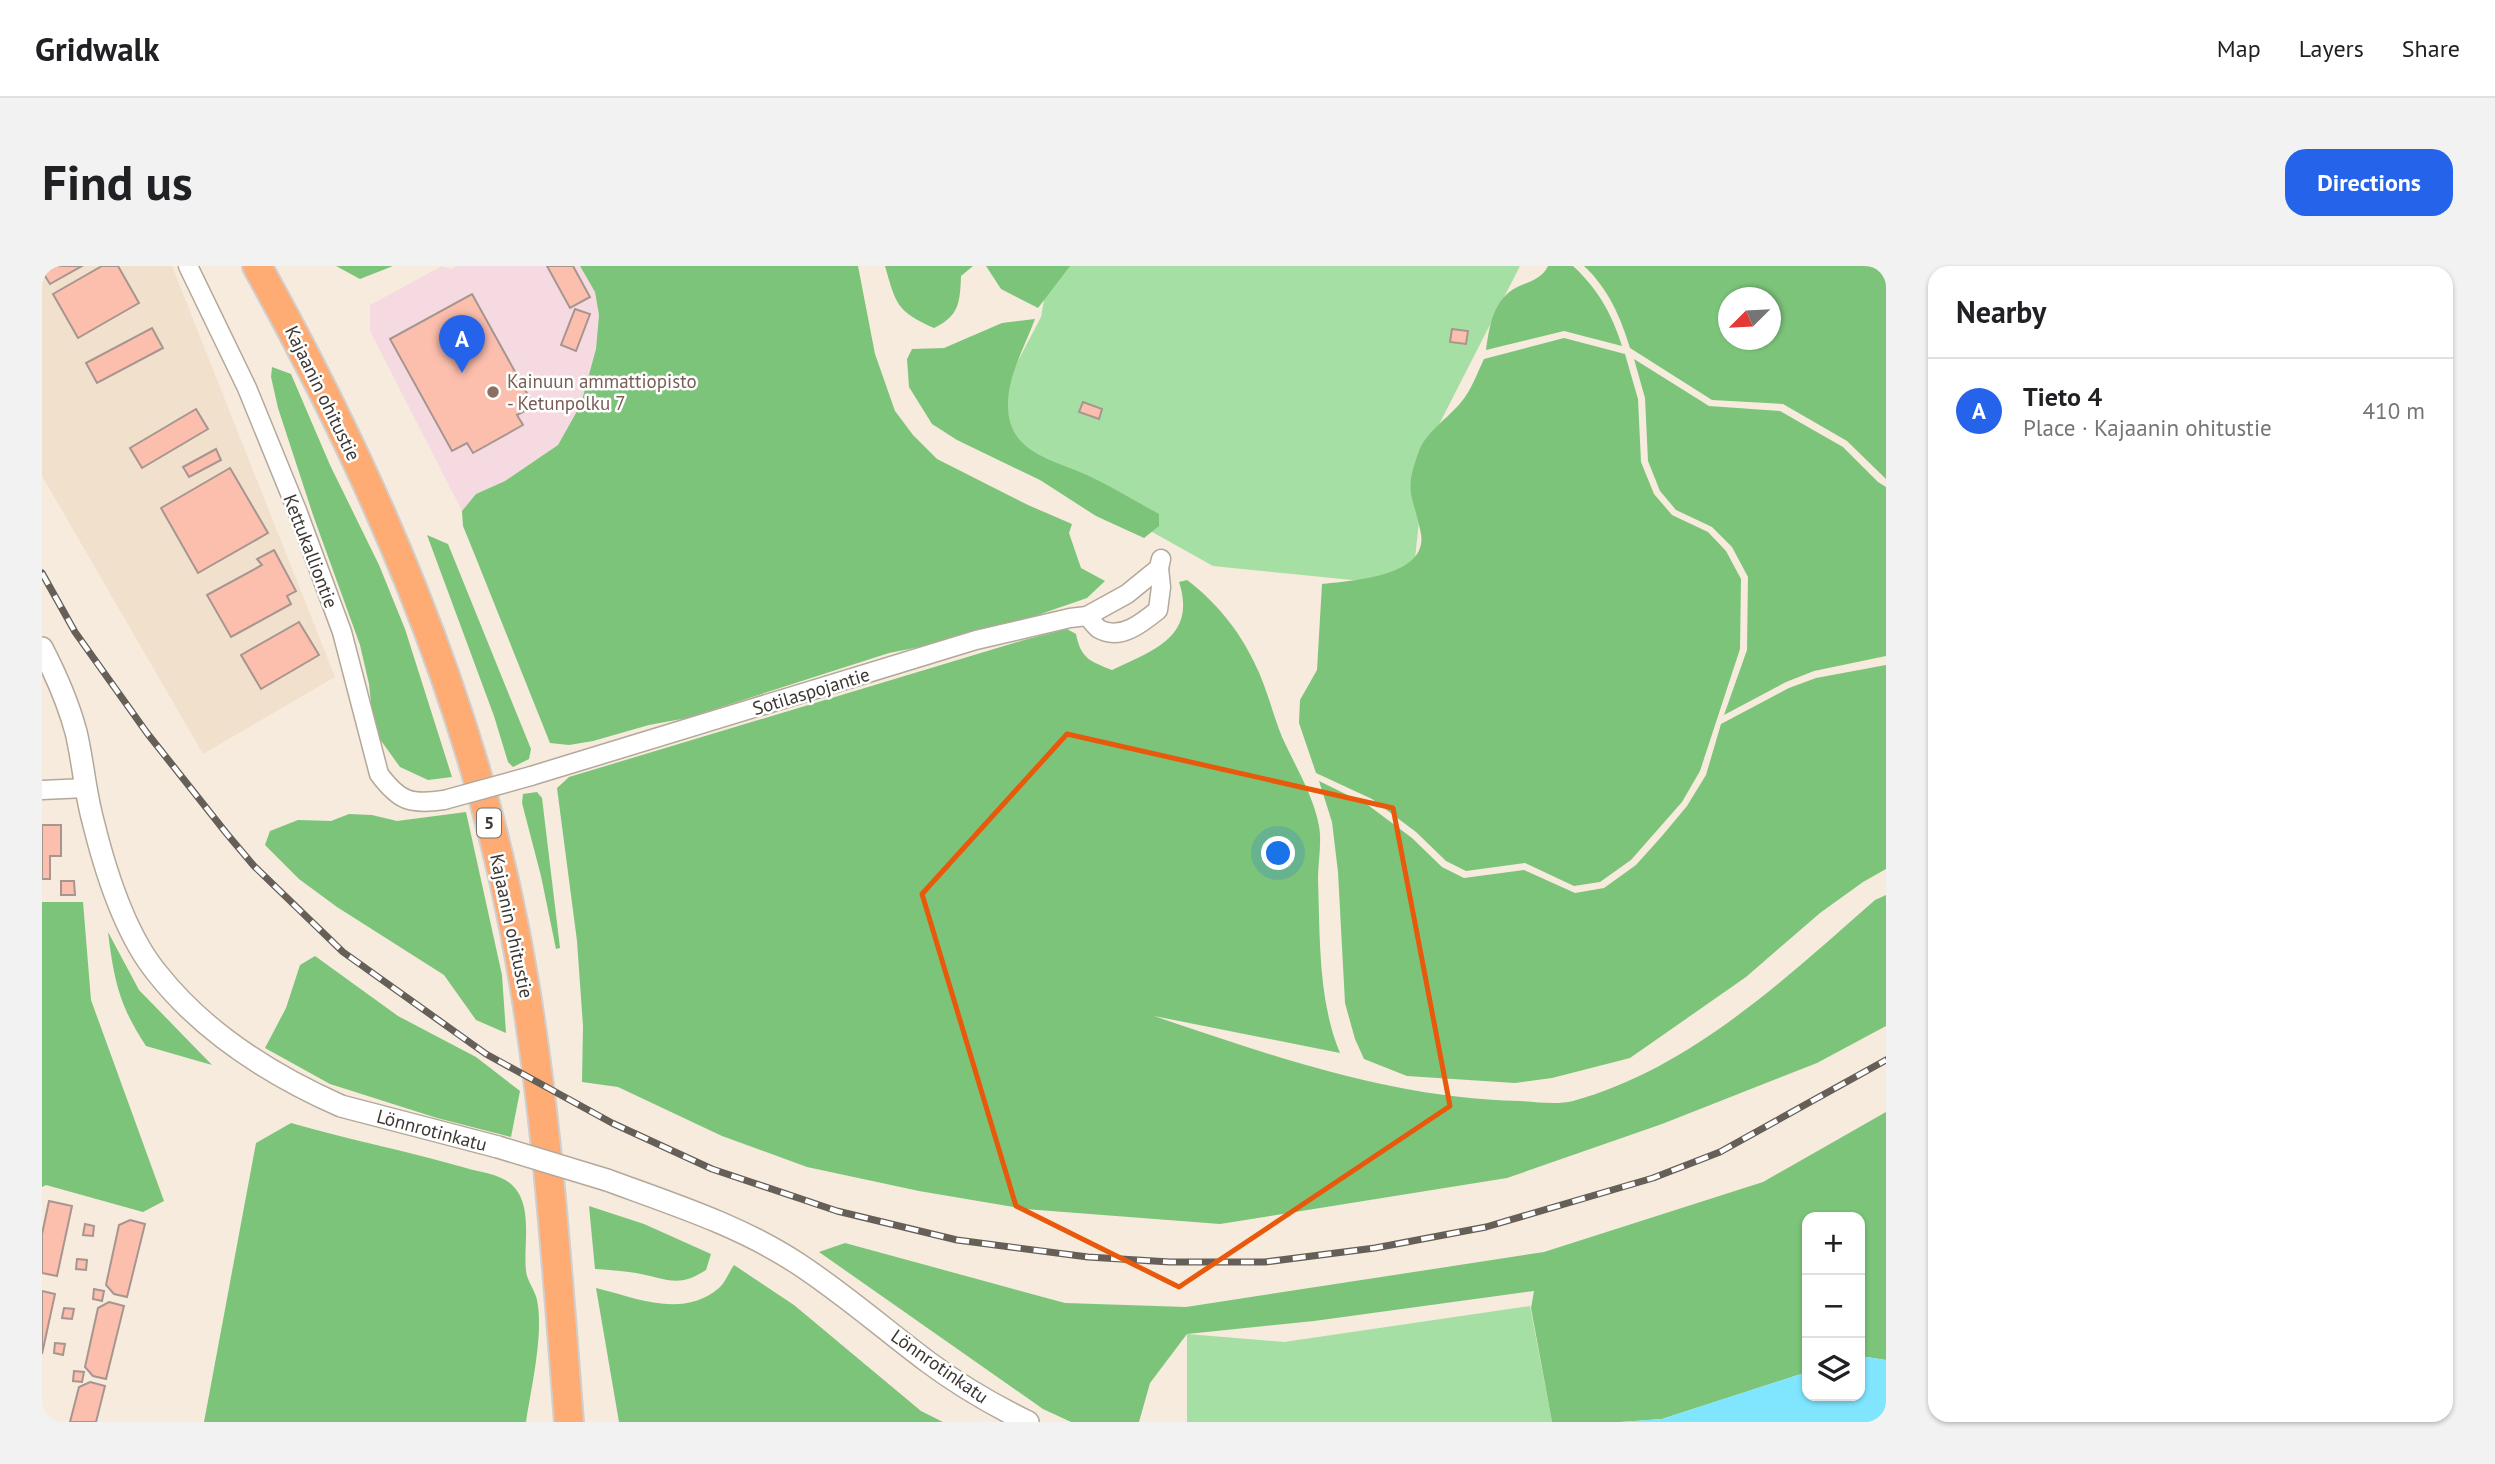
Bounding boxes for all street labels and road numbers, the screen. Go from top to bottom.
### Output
street label: Kajaanin ohitustie [280,322,366,464]
street label: Kettukalliontie [278,491,344,611]
street label: Sotilaspojantie [749,662,873,720]
road number: 5 [477,808,501,838]
street label: Kajaanin ohitustie [485,852,539,1000]
street label: Lönnrotinkatu [374,1104,490,1156]
street label: Lönnrotinkatu [887,1324,993,1408]

